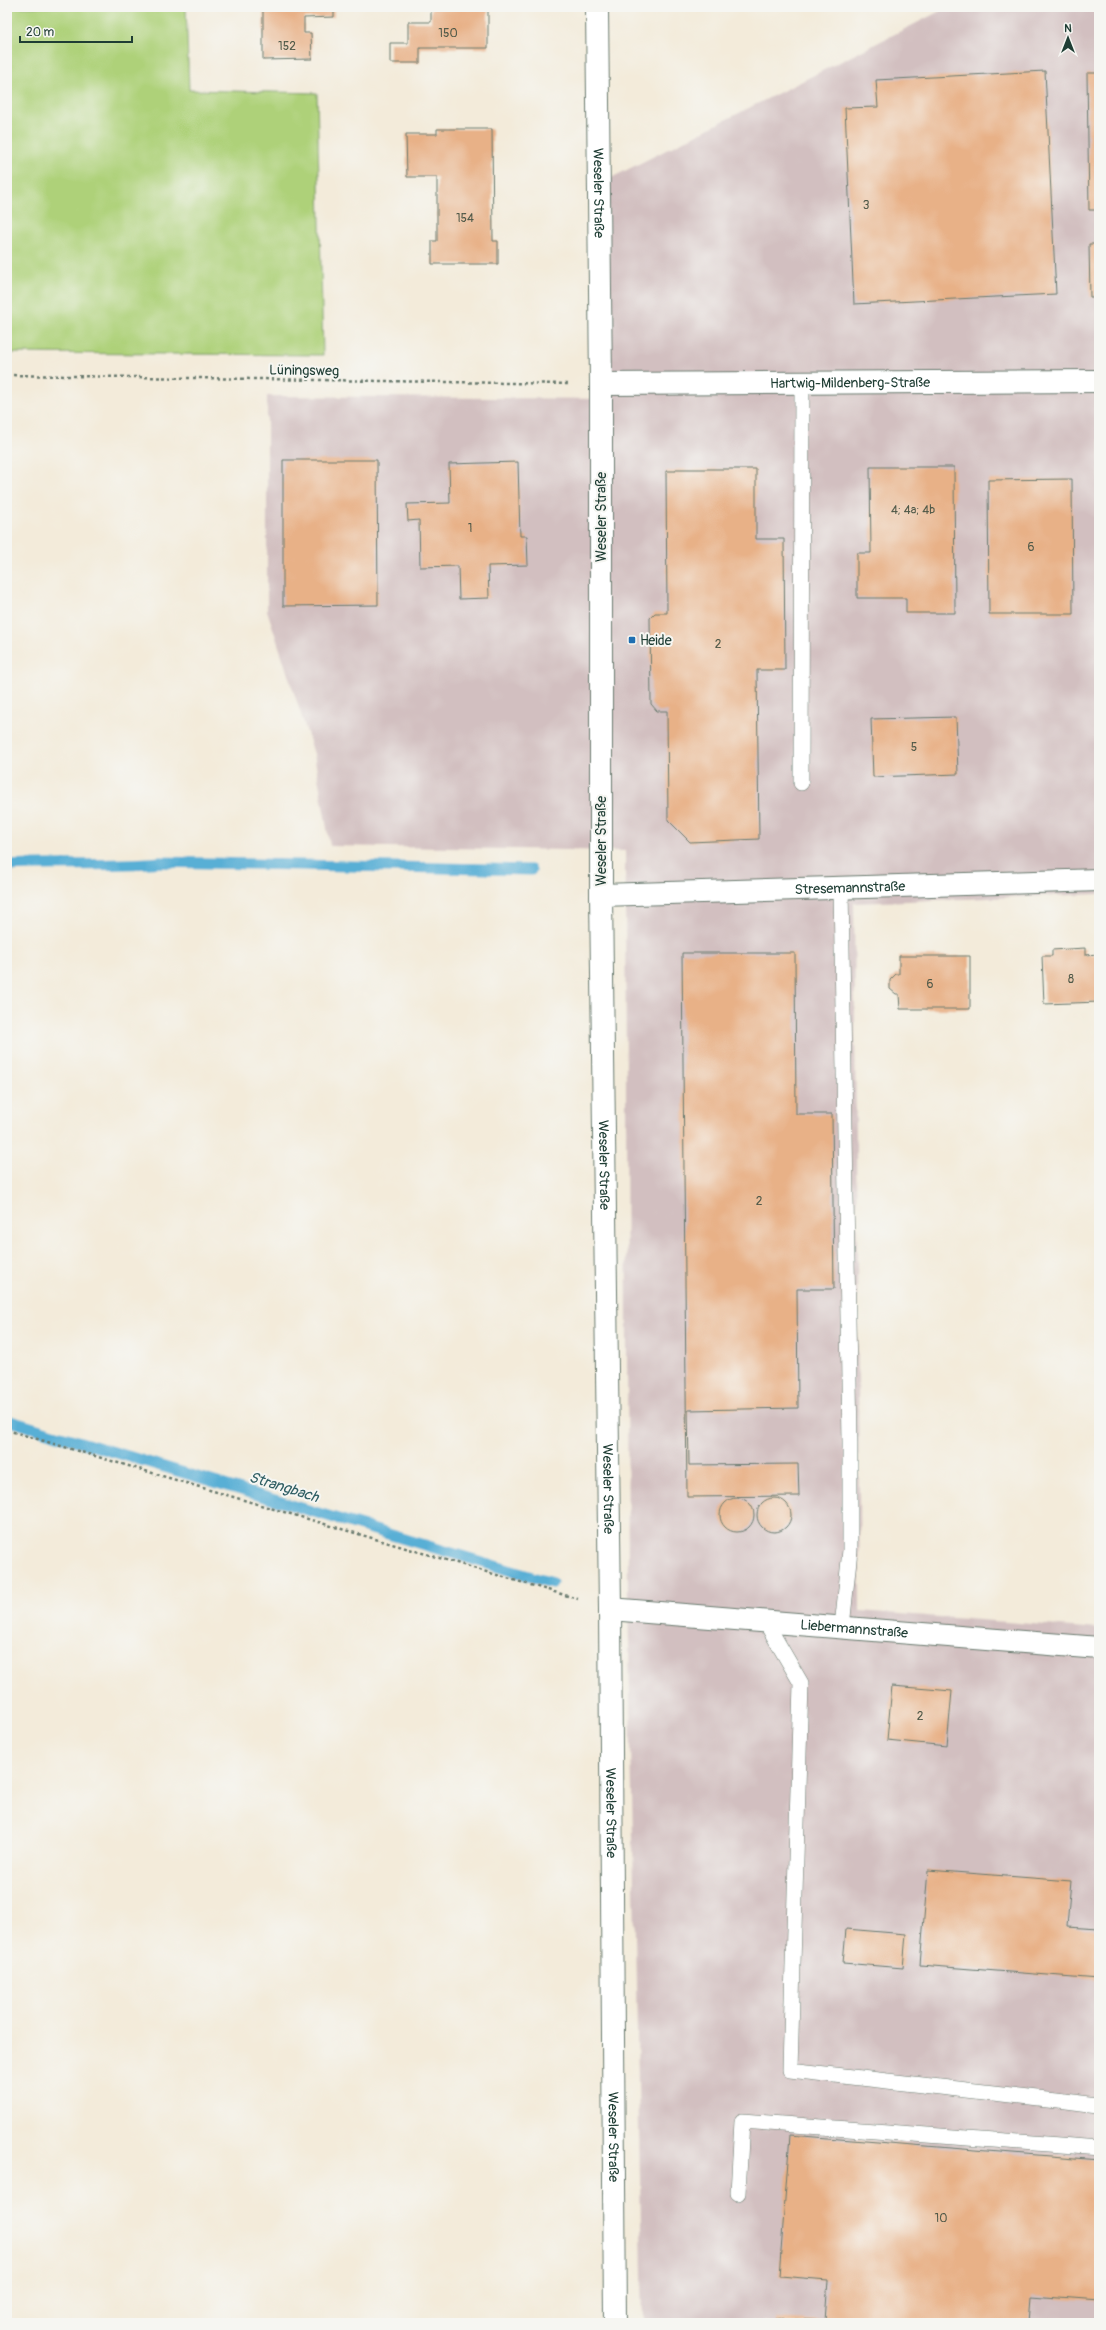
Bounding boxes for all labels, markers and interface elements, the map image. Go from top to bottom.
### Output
scale bar [20,18,132,44]
north arrow [1048,18,1088,58]
text: N [1064,22,1072,35]
text: 20 m [26,25,55,40]
house number: 150 [438,26,458,41]
house number: 152 [278,39,296,54]
street label: Weseler Straße [589,148,607,238]
house number: 3 [863,198,870,213]
house number: 154 [456,211,474,226]
street label: Lüningsweg [269,361,339,380]
street label: Hartwig-Mildenberg-Straße [770,374,930,392]
street label: Weseler Straße [593,472,610,562]
house number: 4; 4a; 4b [891,503,935,518]
house number: 1 [468,521,472,536]
house number: 6 [1028,540,1035,555]
place label: Heide [640,632,672,649]
marker: Heide [627,635,637,645]
house number: 2 [715,637,722,652]
house number: 5 [911,740,917,755]
street label: Weseler Straße [593,796,610,886]
street label: Stresemannstraße [794,878,906,898]
house number: 8 [1068,972,1074,987]
house number: 6 [927,977,934,992]
street label: Weseler Straße [595,1120,613,1210]
house number: 2 [756,1194,763,1209]
street label: Weseler Straße [599,1444,617,1534]
water label: Strangbach [247,1468,322,1507]
street label: Liebermannstraße [800,1616,909,1642]
house number: 2 [917,1709,924,1724]
street label: Weseler Straße [602,1768,620,1858]
street label: Weseler Straße [604,2092,622,2182]
house number: 10 [935,2211,947,2226]

